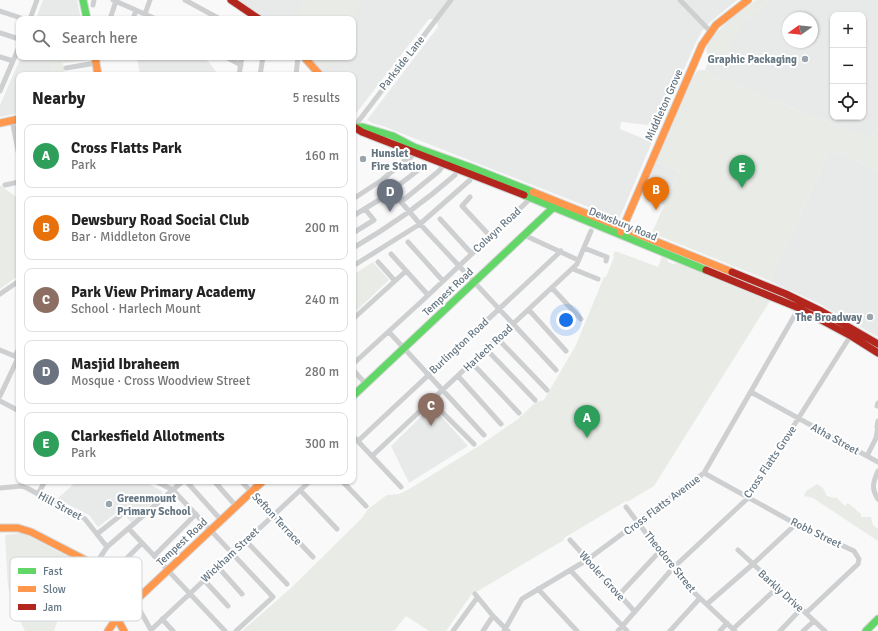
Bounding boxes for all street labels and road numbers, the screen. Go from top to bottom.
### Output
street label: Parkside Lane [377,33,427,93]
street label: Middleton Grove [642,67,686,143]
street label: Dewsbury Road [587,204,659,244]
street label: Colwyn Road [470,205,524,255]
street label: Tempest Road [420,265,476,319]
street label: Burlington Road [427,315,491,377]
street label: Harlech Road [461,322,516,374]
street label: Atha Street [809,420,861,458]
street label: Cross Flatts Grove [741,423,799,501]
street label: Cross Flatts Avenue [621,472,703,538]
street label: Hill Street [36,489,84,523]
street label: Sefton Terrace [249,490,305,548]
street label: Tempest Road [154,515,210,569]
street label: Robb Street [788,515,844,551]
street label: Wickham Street [198,525,262,585]
street label: Theodore Street [641,529,699,595]
street label: Wooler Grove [576,548,628,604]
street label: Barkly Drive [756,567,806,615]

